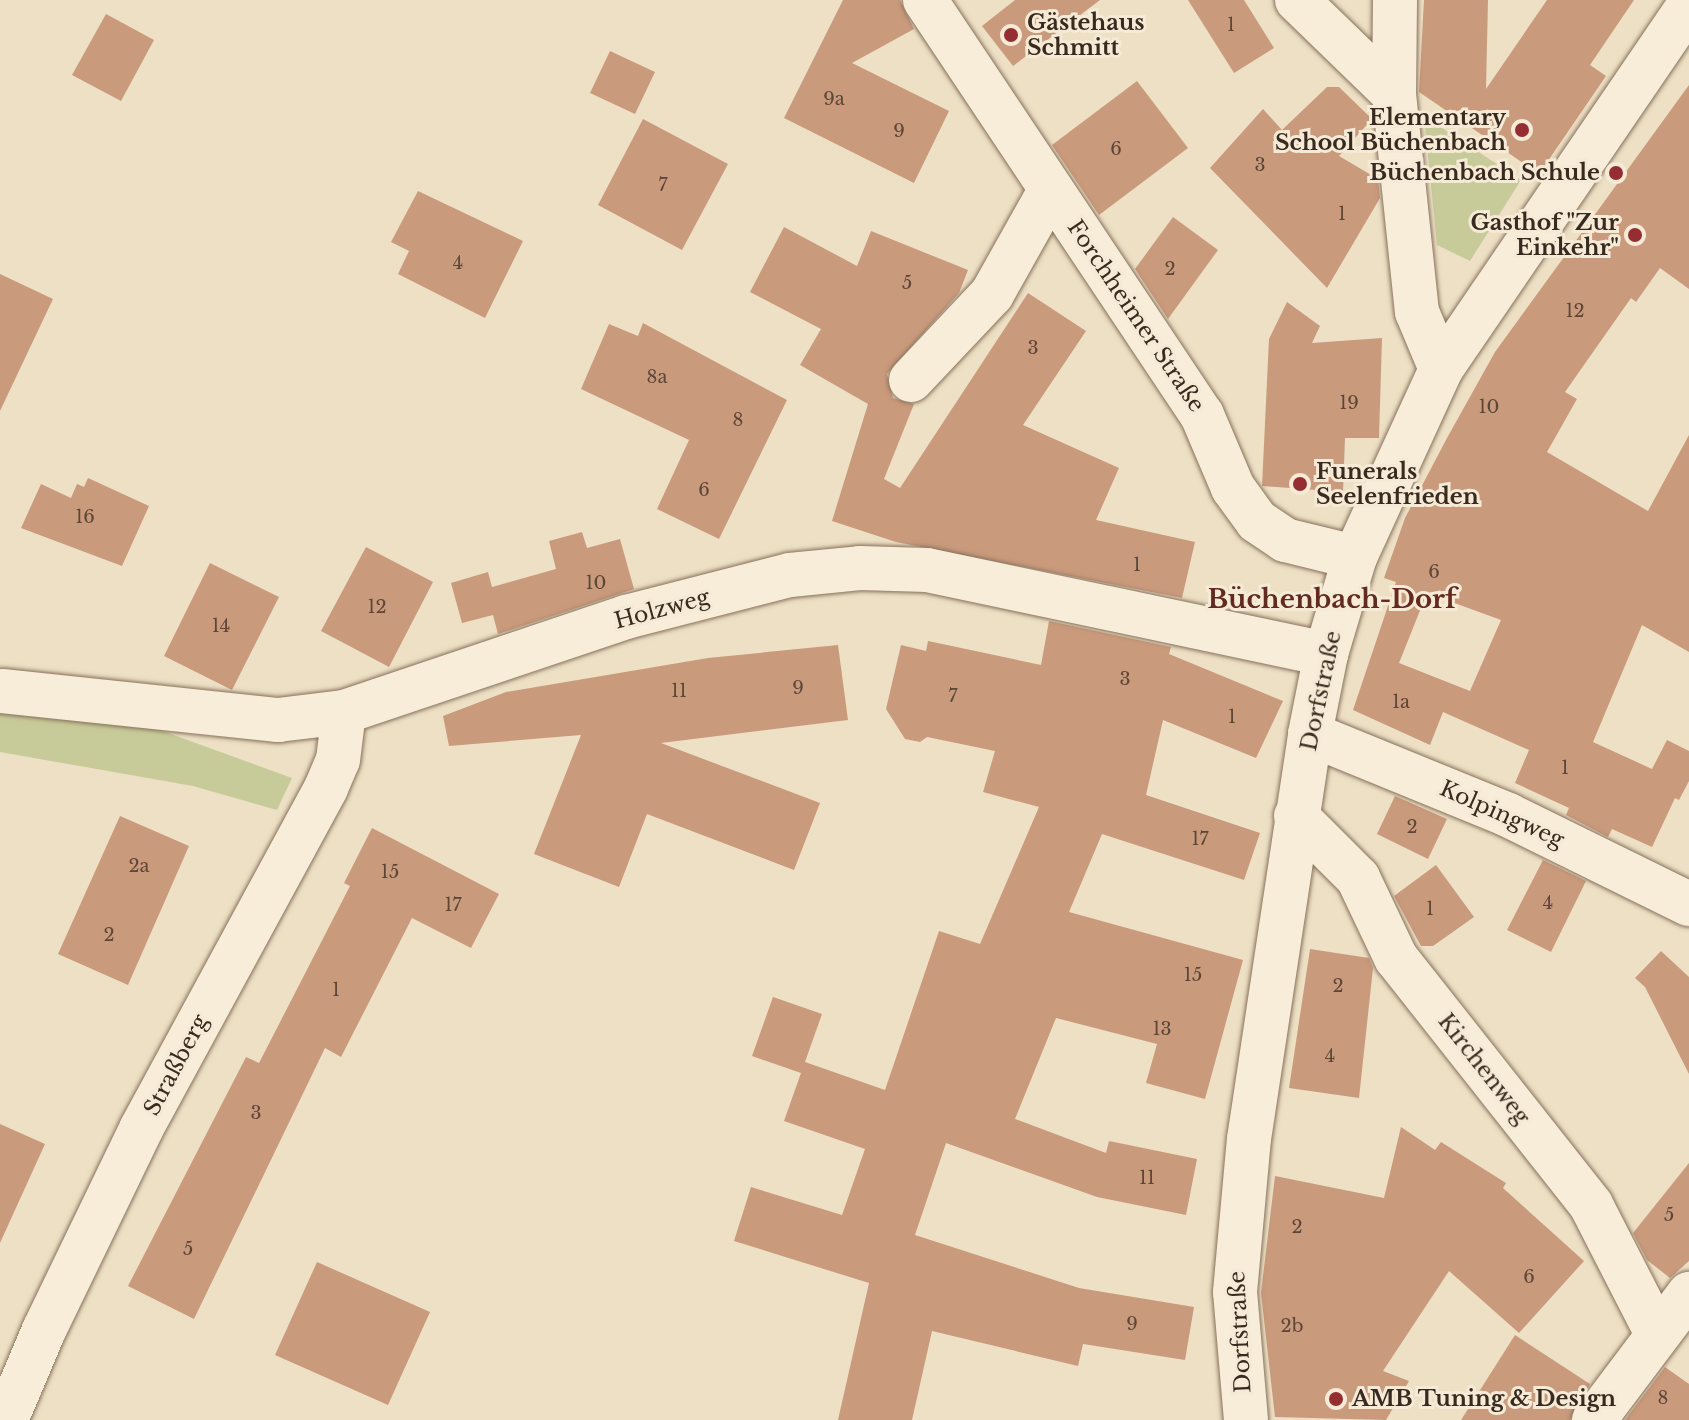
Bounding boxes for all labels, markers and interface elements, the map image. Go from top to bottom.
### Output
place label: Gästehaus Schmitt [1027,9,1145,60]
house number: 1 [1227,14,1235,36]
marker: Gästehaus Schmitt [1002,26,1020,44]
house number: 9a [823,88,845,110]
place label: Elementary School Büchenbach [1275,104,1506,156]
house number: 9 [893,120,905,142]
marker: Elementary School Büchenbach [1513,121,1531,139]
house number: 6 [1110,138,1122,160]
house number: 3 [1254,154,1266,176]
place label: Büchenbach Schule [1370,160,1600,186]
marker: Büchenbach Schule [1607,164,1625,182]
house number: 7 [658,174,668,196]
house number: 1 [1338,203,1346,225]
place label: Gasthof "Zur Einkehr" [1470,209,1619,260]
street label: Forchheimer Straße [1062,215,1210,417]
marker: Gasthof "Zur Einkehr" [1626,226,1644,244]
house number: 4 [453,252,463,274]
house number: 2 [1164,258,1176,280]
house number: 5 [902,272,912,294]
house number: 12 [1565,300,1585,322]
house number: 3 [1027,337,1039,359]
house number: 8a [647,366,667,388]
house number: 19 [1339,392,1359,414]
house number: 10 [1479,396,1499,418]
house number: 8 [733,409,743,431]
place label: Funerals Seelenfrieden [1316,458,1479,510]
marker: Funerals Seelenfrieden [1291,475,1309,493]
house number: 6 [698,479,710,501]
house number: 16 [75,506,95,528]
house number: 1 [1133,554,1141,576]
house number: 6 [1428,561,1440,583]
house number: 10 [586,572,606,594]
street label: Holzweg [611,584,713,634]
district label: Büchenbach-Dorf [1207,584,1457,616]
house number: 12 [367,596,387,618]
house number: 14 [212,615,230,637]
street label: Dorfstraße [1295,629,1347,753]
house number: 3 [1119,668,1131,690]
house number: 9 [792,677,804,699]
house number: 11 [671,680,687,702]
house number: 7 [948,685,958,707]
house number: 1a [1392,691,1410,713]
house number: 1 [1228,706,1236,728]
house number: 1 [1561,757,1569,779]
street label: Kolpingweg [1436,775,1568,853]
house number: 2 [1406,816,1418,838]
house number: 17 [1191,828,1209,850]
house number: 2a [128,855,150,877]
house number: 15 [381,861,399,883]
house number: 4 [1543,892,1553,914]
house number: 17 [444,894,462,916]
house number: 1 [1426,898,1434,920]
house number: 2 [103,924,115,946]
house number: 15 [1184,964,1202,986]
house number: 2 [1332,975,1344,997]
house number: 1 [332,979,340,1001]
street label: Kirchenweg [1433,1008,1535,1130]
street label: Straßberg [138,1010,214,1120]
house number: 13 [1152,1018,1172,1040]
house number: 4 [1325,1045,1335,1067]
house number: 3 [250,1102,262,1124]
house number: 11 [1139,1167,1155,1189]
house number: 5 [1664,1204,1674,1226]
house number: 2 [1291,1216,1303,1238]
house number: 5 [183,1238,193,1260]
house number: 6 [1523,1266,1535,1288]
street label: Dorfstraße [1224,1270,1256,1394]
house number: 9 [1126,1313,1138,1335]
house number: 2b [1281,1315,1303,1337]
place label: AMB Tuning & Design [1352,1386,1617,1412]
house number: 8 [1658,1387,1668,1409]
marker: AMB Tuning & Design [1327,1390,1345,1408]

